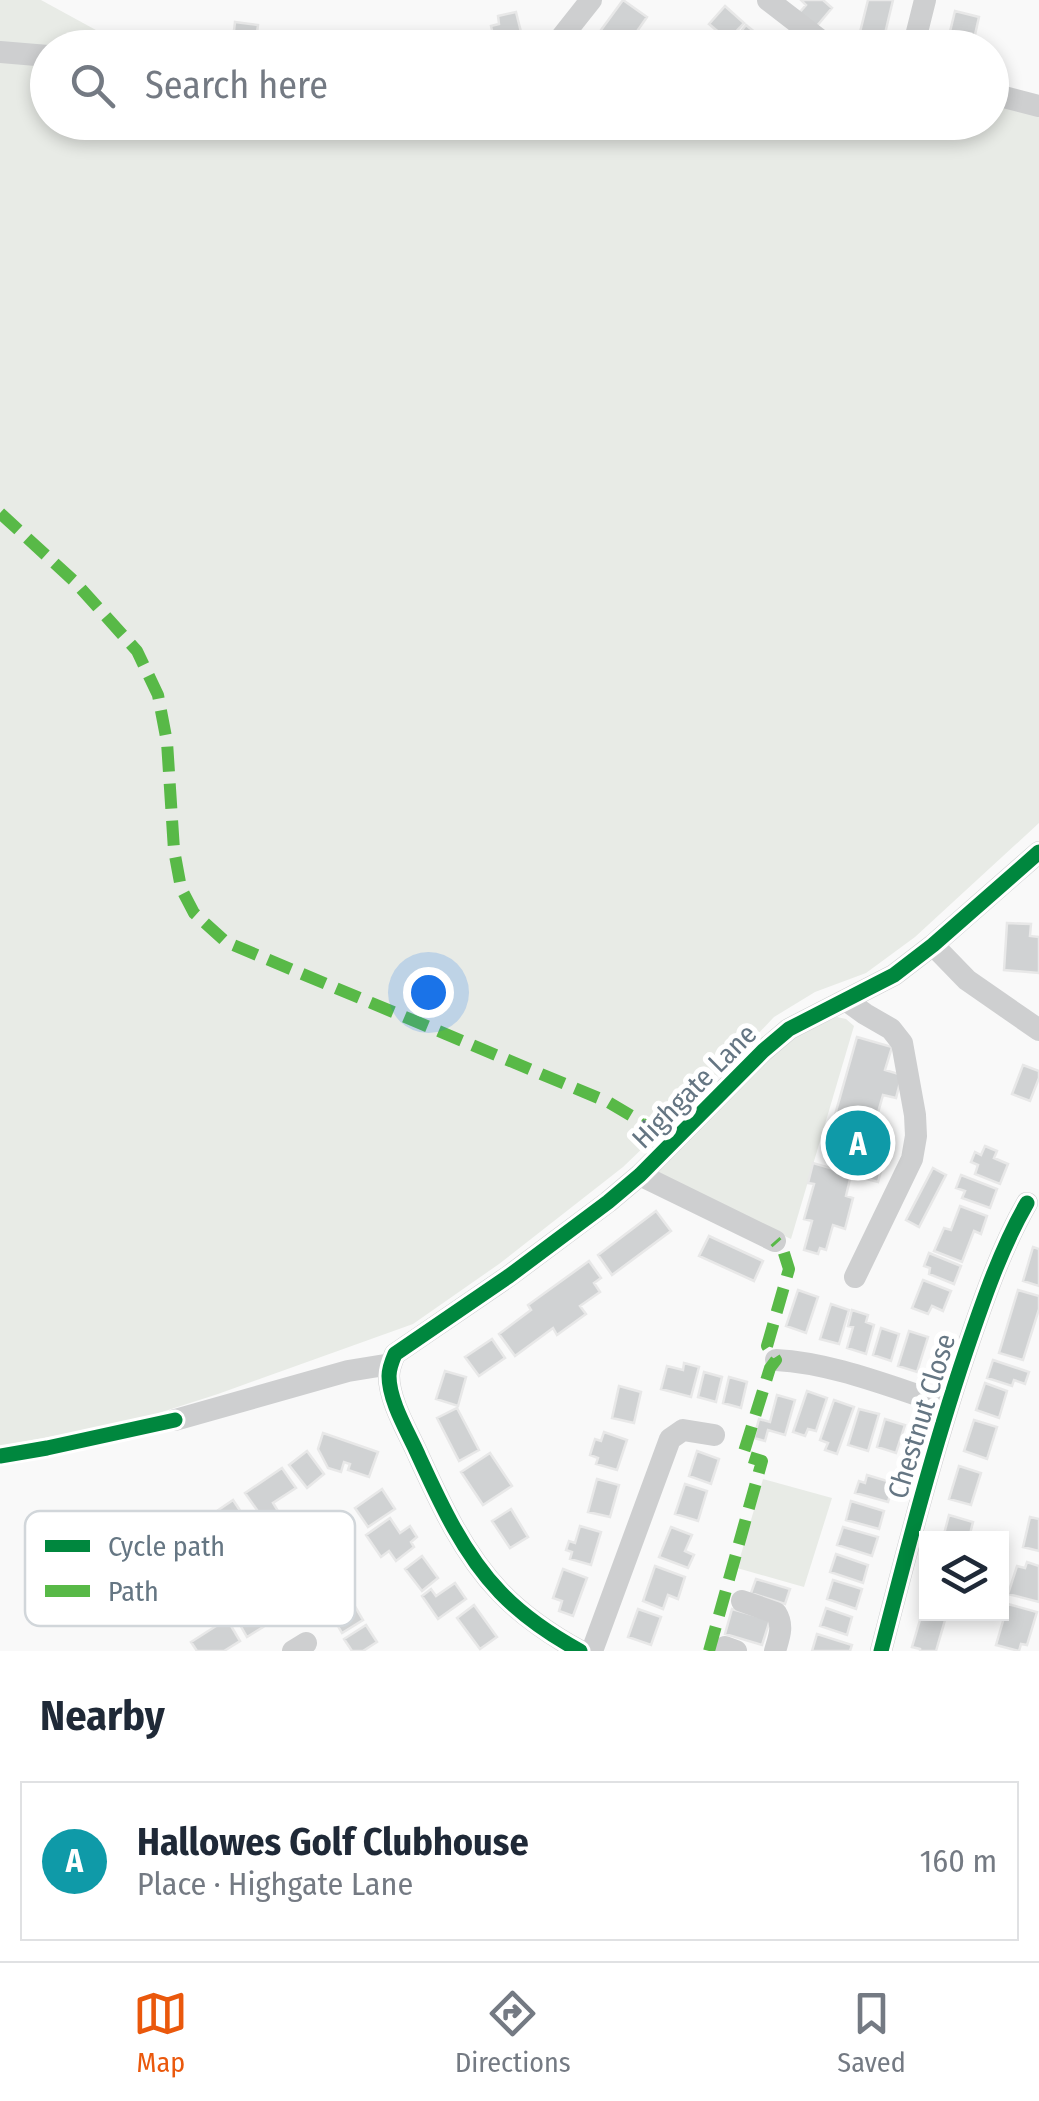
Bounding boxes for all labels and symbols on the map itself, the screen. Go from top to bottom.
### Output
your location [403,967,454,1018]
street label: Highgate Lane [625,1017,763,1155]
pin: A [826,1106,890,1180]
street label: Chestnut Close [881,1330,962,1502]
legend [25,1511,355,1626]
text: Cycle path [108,1530,225,1563]
text: Path [108,1575,159,1608]

